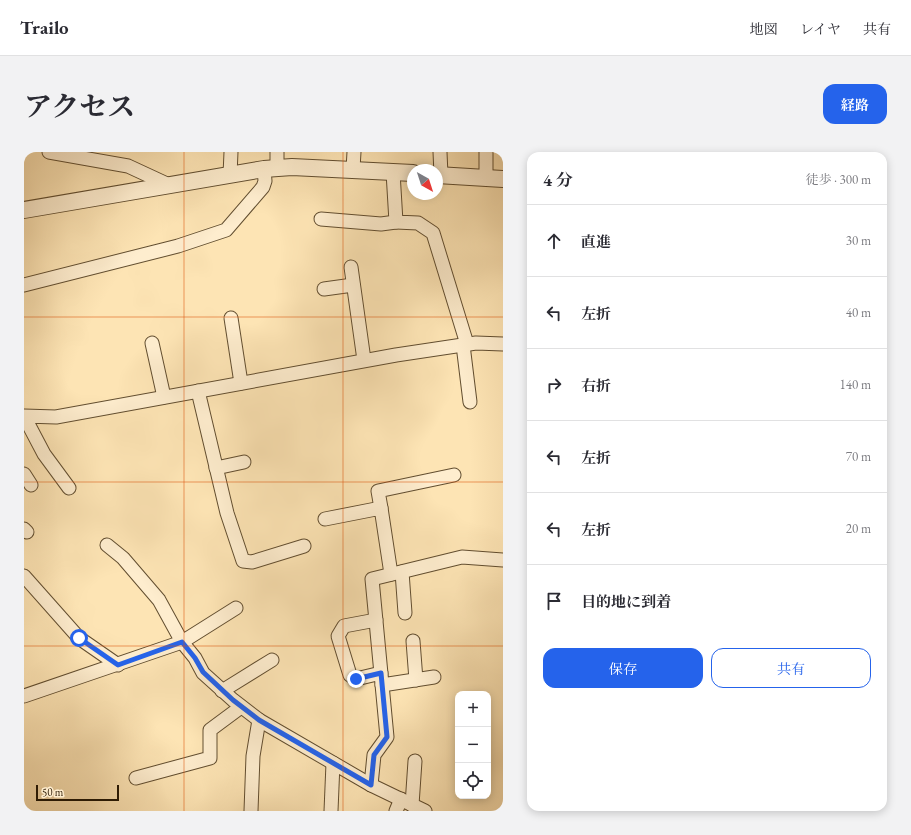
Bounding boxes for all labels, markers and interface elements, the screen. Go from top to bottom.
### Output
text: Trailo [20,15,69,40]
text: 地図 [750,20,778,38]
text: レイヤ [800,20,841,38]
text: 共有 [863,20,891,38]
button: 経路 [823,84,887,124]
text: アクセス [24,88,135,124]
north arrow [407,164,443,200]
text: 4 分 [543,169,573,191]
text: 徒歩 · 300 m [806,171,871,188]
icon: ahead [543,230,565,252]
text: 直進 [581,232,611,251]
text: 30 m [846,232,871,249]
icon: left [543,302,565,324]
text: 左折 [581,304,611,323]
text: 40 m [846,304,871,321]
icon: right [543,374,565,396]
text: 右折 [581,376,611,395]
text: 140 m [840,376,871,393]
icon: left [543,446,565,468]
text: 左折 [581,448,611,467]
text: 70 m [846,448,871,465]
icon: left [543,518,565,540]
text: 左折 [581,520,611,539]
text: 20 m [846,520,871,537]
icon: arrive [543,590,565,612]
text: 目的地に到着 [581,592,671,611]
route start [70,629,88,647]
button: 保存 [543,648,703,688]
button: 共有 [711,648,871,688]
route end [347,670,365,688]
map controls [455,691,491,799]
button: + [455,691,491,727]
button: − [455,727,491,763]
button: locate [455,763,491,799]
scale bar [36,783,119,802]
text: 50 m [42,785,63,799]

